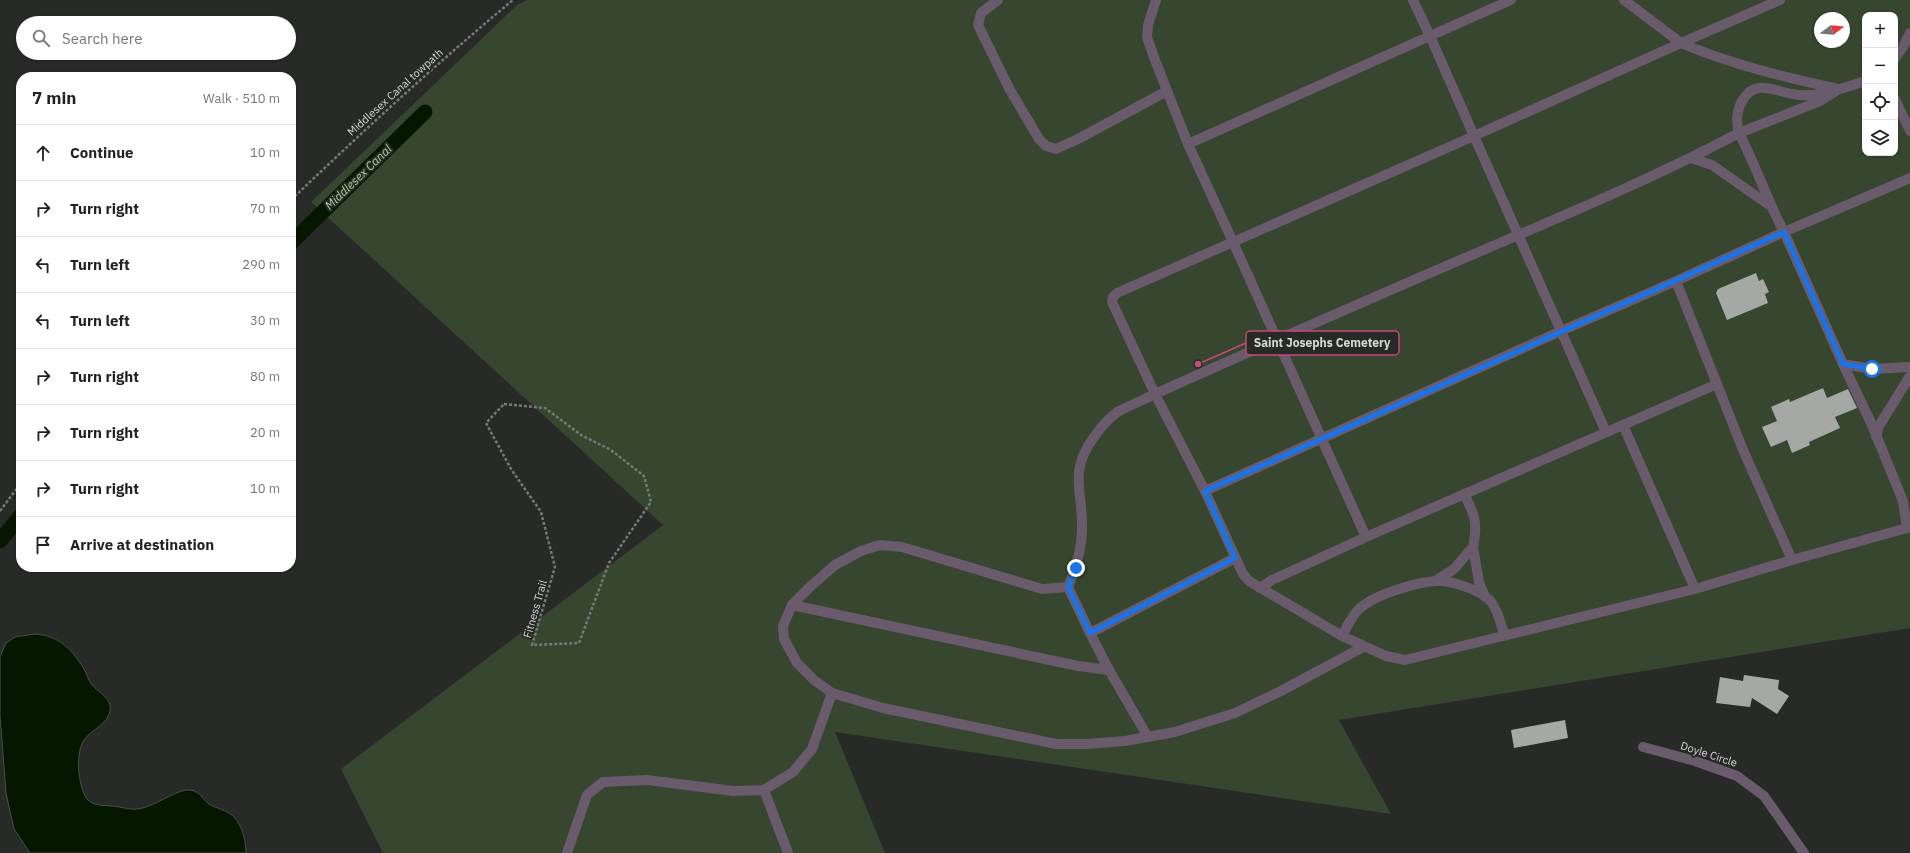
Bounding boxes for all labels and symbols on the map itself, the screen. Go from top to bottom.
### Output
north arrow [1814,12,1850,48]
street label: Middlesex Canal towpath [344,45,446,139]
water label: Middlesex Canal [321,141,395,213]
callout: Saint Josephs Cemetery [1246,331,1399,355]
text: Saint Josephs Cemetery [1254,335,1391,350]
route start [1863,360,1881,378]
route end [1067,559,1085,577]
street label: Fitness Trail [520,578,550,640]
street label: Doyle Circle [1679,738,1739,770]

